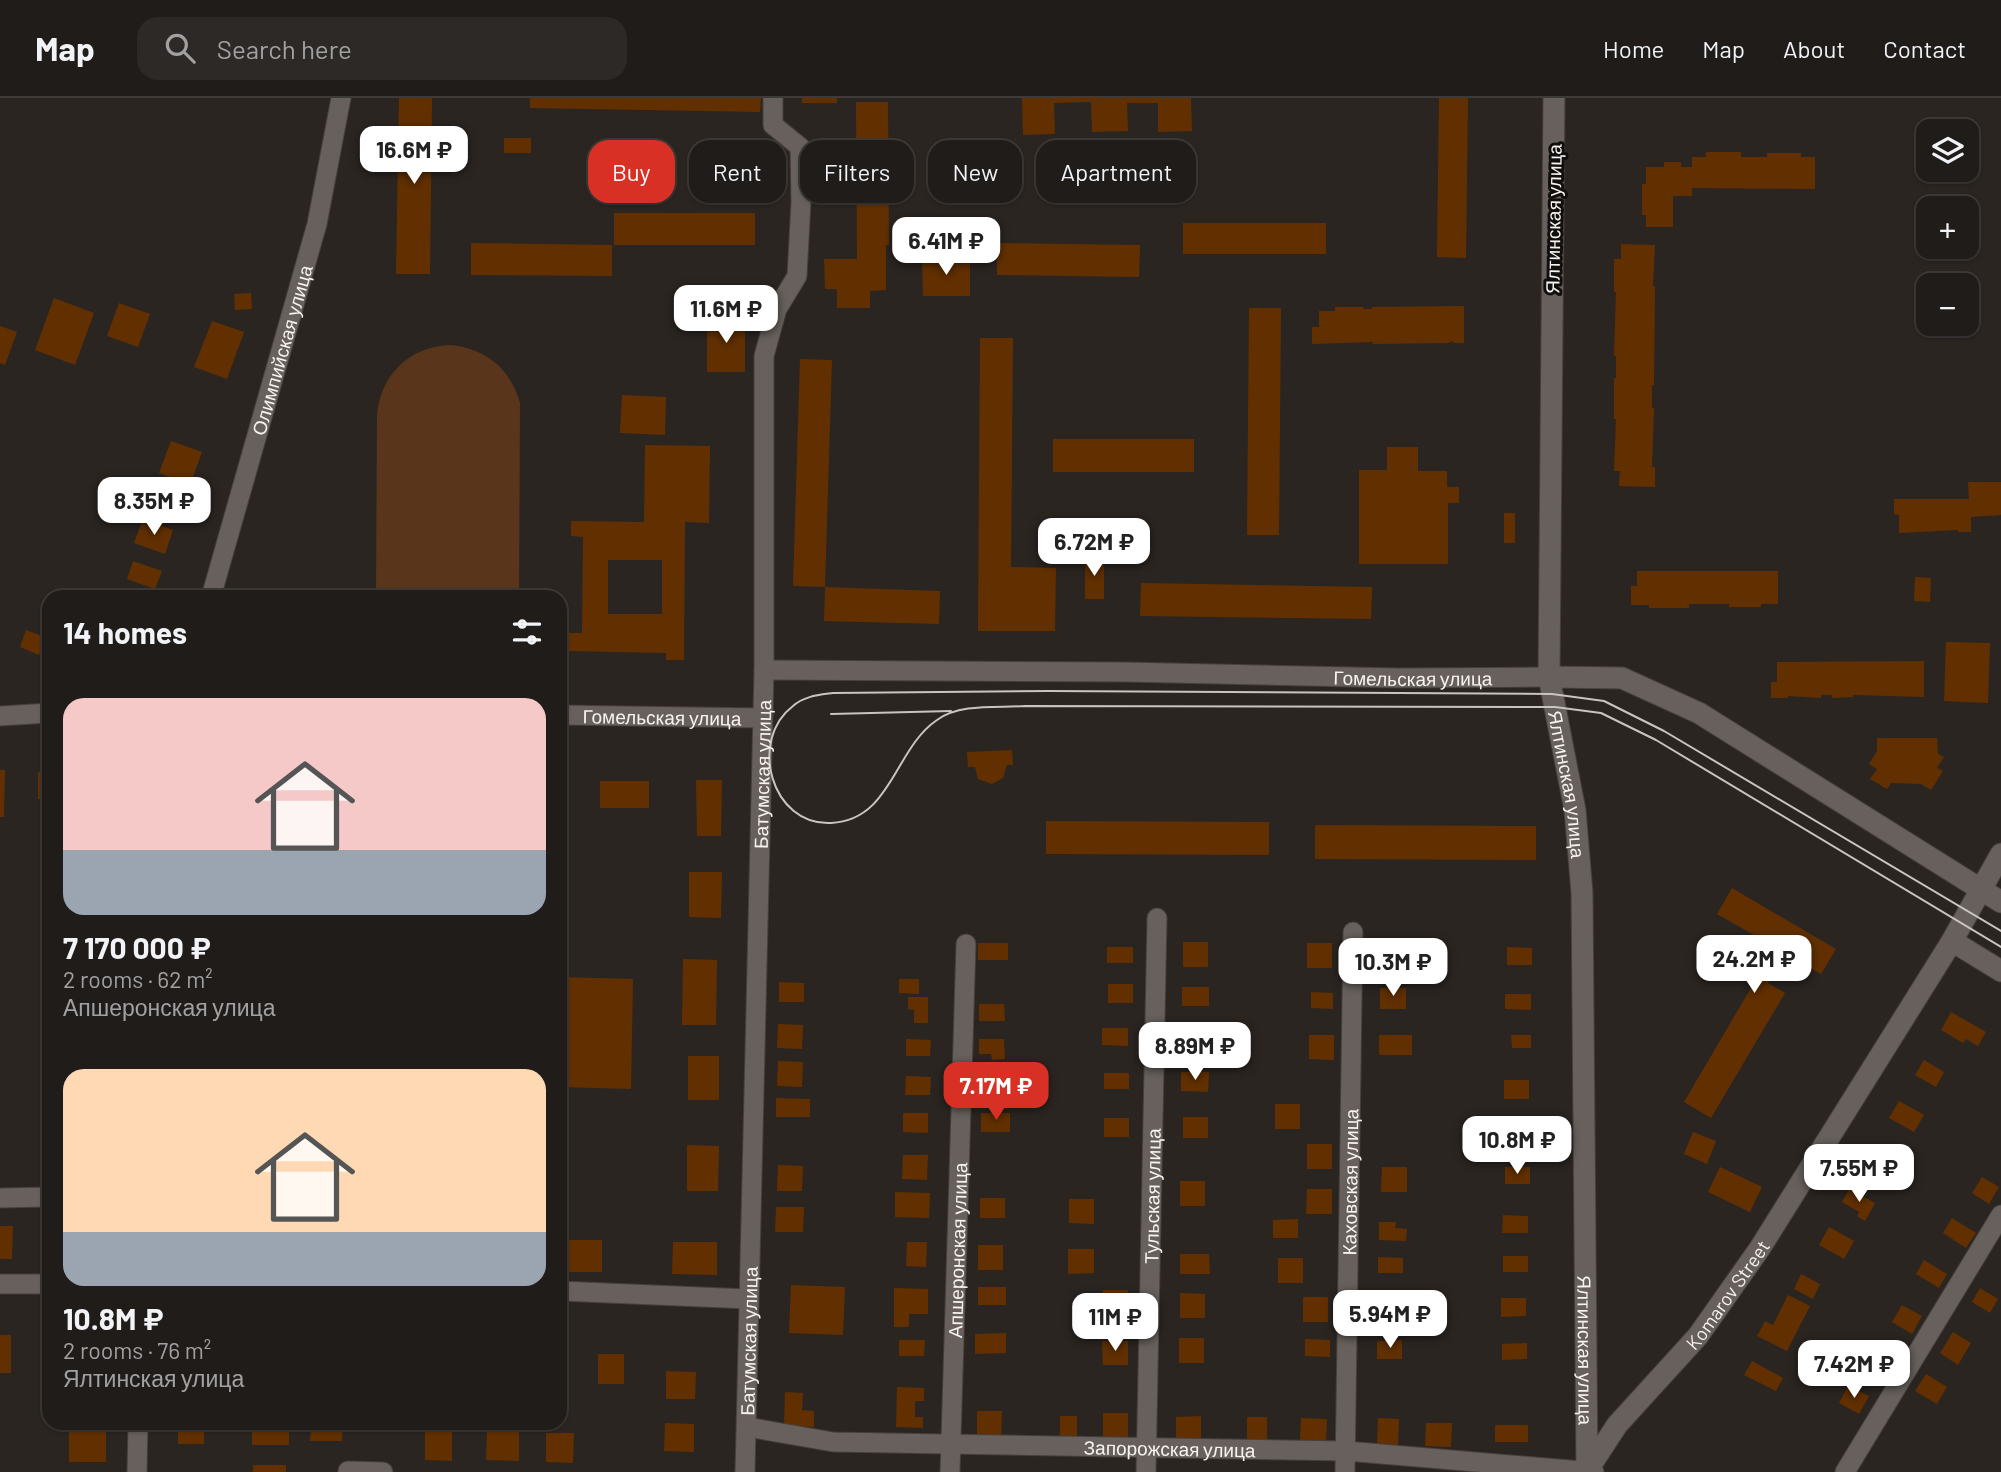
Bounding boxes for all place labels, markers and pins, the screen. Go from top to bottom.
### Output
pin: 16.6M ₽ [349,126,479,186]
pin: 6.41M ₽ [881,218,1011,277]
pin: 11.6M ₽ [661,286,791,345]
pin: 8.35M ₽ [89,478,219,537]
pin: 6.72M ₽ [1029,518,1159,578]
pin: 24.2M ₽ [1689,936,1819,995]
pin: 10.3M ₽ [1328,939,1458,998]
pin: 8.89M ₽ [1130,1023,1260,1082]
pin: 7.17M ₽ [931,1062,1061,1122]
pin: 10.8M ₽ [1452,1116,1582,1176]
pin: 7.55M ₽ [1794,1144,1924,1204]
pin: 5.94M ₽ [1325,1290,1455,1350]
pin: 11M ₽ [1066,1294,1164,1353]
pin: 7.42M ₽ [1789,1340,1919,1400]

